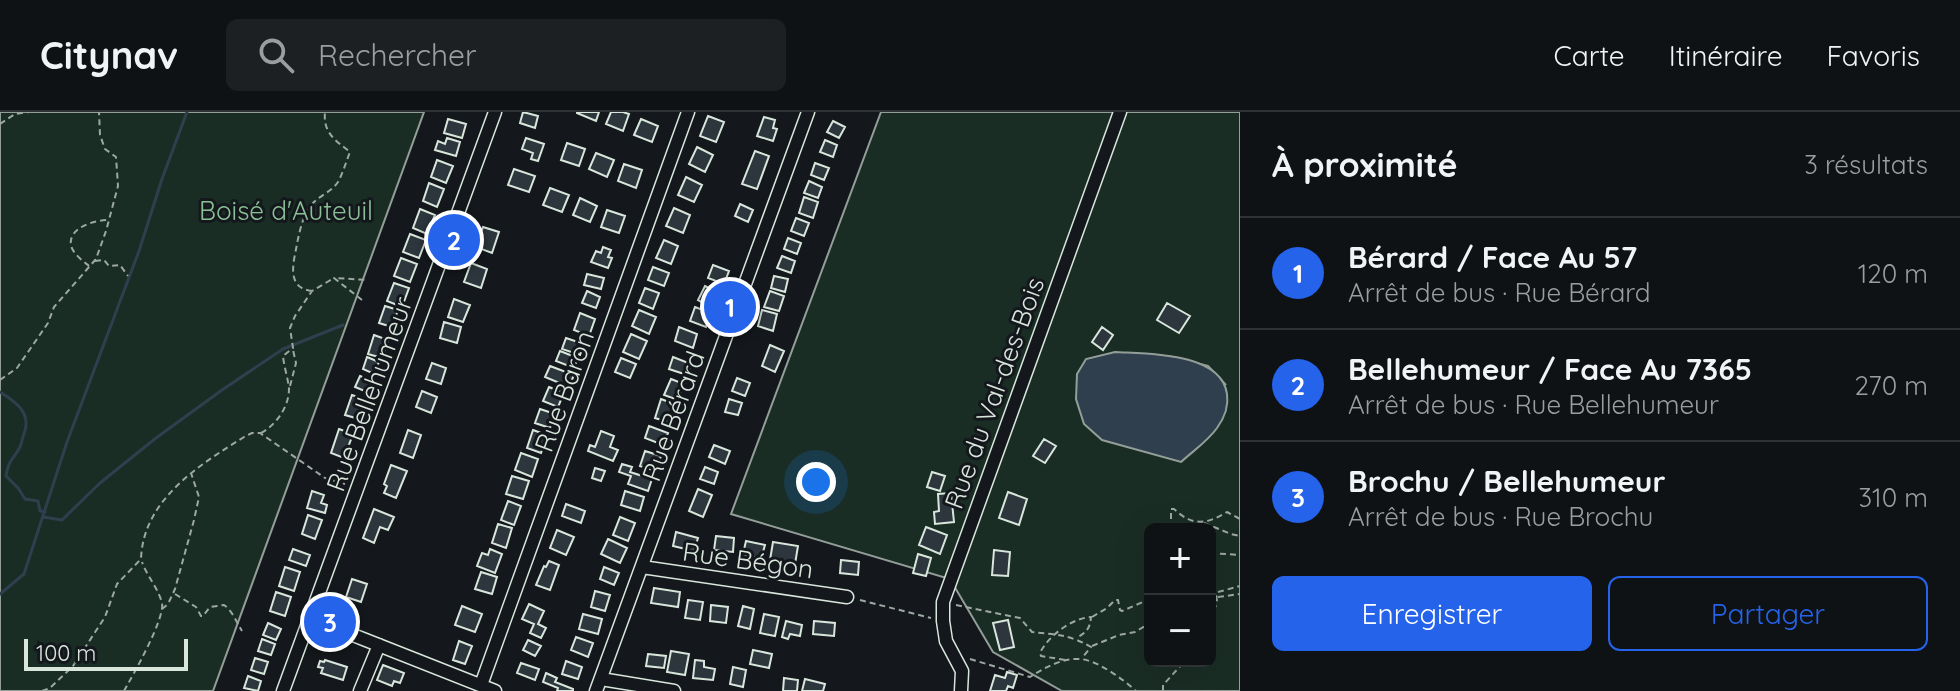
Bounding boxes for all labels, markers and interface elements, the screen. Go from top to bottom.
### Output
search box [226,19,786,91]
text: Citynav [40,31,178,79]
icon: search [254,33,298,77]
text: Rechercher [318,36,476,74]
text: Carte [1553,38,1625,73]
text: Itinéraire [1669,38,1783,73]
text: Favoris [1827,38,1920,73]
text: À proximité [1272,143,1458,186]
text: 3 résultats [1804,148,1928,181]
park label: Boisé d'Auteuil [199,194,373,227]
pin: 2 [428,210,480,270]
text: Bérard / Face Au 57 [1348,238,1637,276]
text: 1 [1293,257,1303,290]
text: 120 m [1858,257,1928,290]
street label: Rue du Val-des-Bois [937,273,1051,513]
text: Arrêt de bus · Rue Bérard [1348,276,1650,309]
pin: 1 [704,277,756,337]
street label: Rue Bellehumeur [319,292,419,496]
street label: Rue Baron [527,326,601,456]
street label: Rue Bérard [634,346,712,486]
text: Bellehumeur / Face Au 7365 [1348,350,1752,388]
text: 2 [1291,369,1305,402]
text: 270 m [1854,369,1928,402]
text: Arrêt de bus · Rue Bellehumeur [1348,388,1719,421]
your location [796,462,836,502]
text: Brochu / Bellehumeur [1348,462,1665,500]
text: 3 [1291,481,1305,514]
text: 310 m [1858,481,1928,514]
text: Arrêt de bus · Rue Brochu [1348,500,1653,533]
map controls [1144,523,1216,667]
button: + [1144,523,1216,595]
street label: Rue Bégon [681,535,815,585]
button: Enregistrer [1272,576,1592,651]
button: Partager [1608,576,1928,651]
pin: 3 [304,592,356,652]
button: − [1144,595,1216,667]
scale bar [24,635,188,671]
text: 100 m [36,639,96,667]

